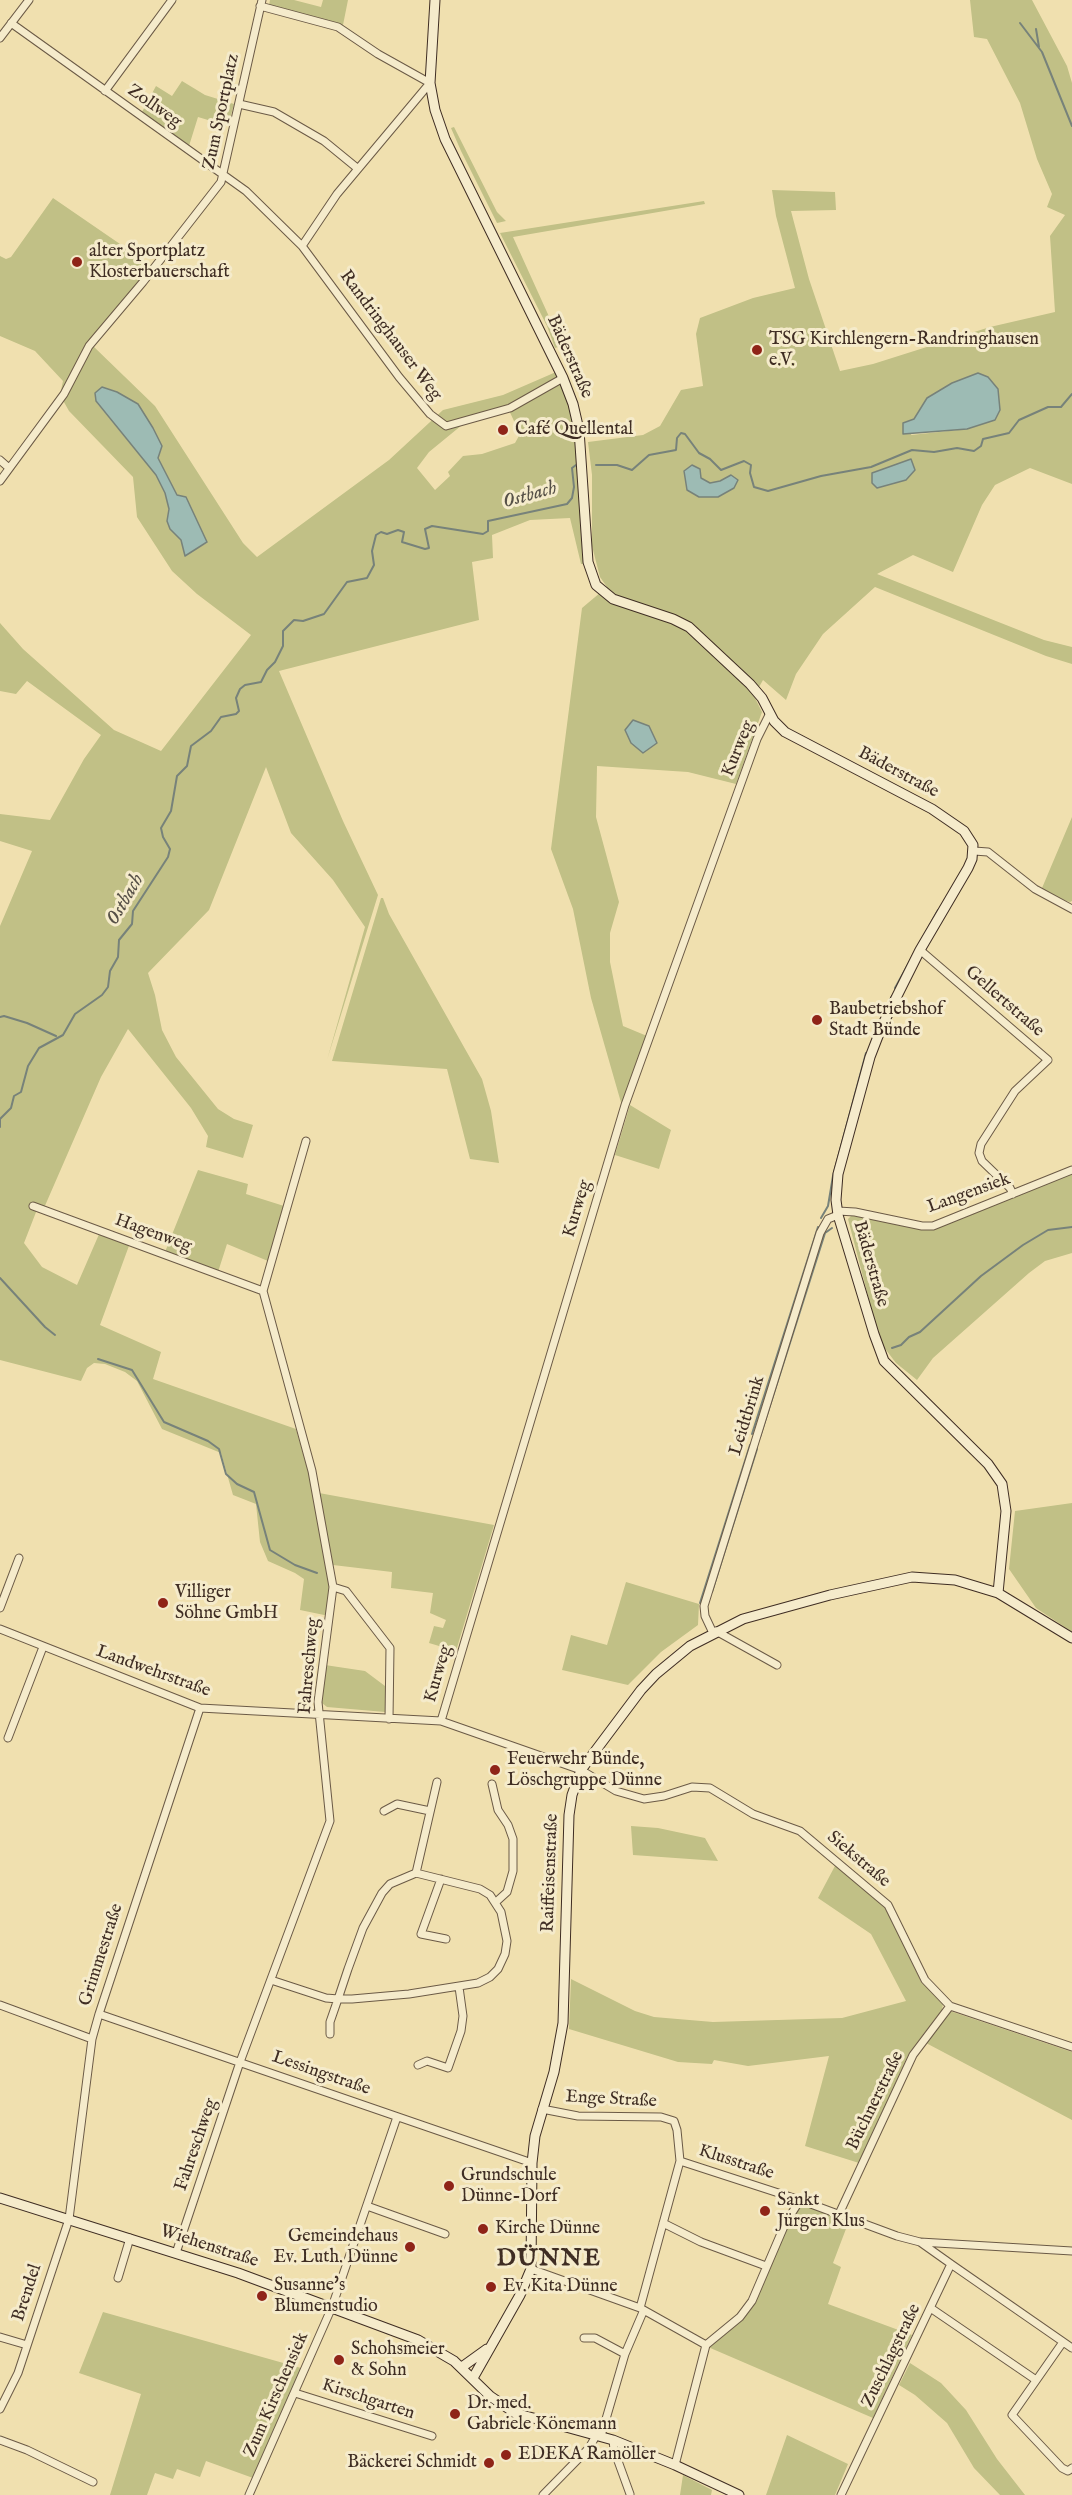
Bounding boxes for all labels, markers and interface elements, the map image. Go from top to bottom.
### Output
street label: Zum Sportplatz [199,52,245,172]
street label: Zollweg [123,81,185,133]
place label: alter Sportplatz Klosterbauerschaft [89,241,230,284]
marker: alter Sportplatz Klosterbauerschaft [70,255,84,269]
street label: Randringhauser Weg [334,267,446,405]
street label: Bäderstraße [541,312,597,402]
place label: TSG Kirchlengern-Randringhausen e.V. [769,329,1039,372]
marker: TSG Kirchlengern-Randringhausen e.V. [750,343,764,357]
place label: Café Quellental [515,419,633,441]
marker: Café Quellental [496,423,510,437]
water label: Ostbach [500,477,560,515]
street label: Kurweg [718,718,760,780]
street label: Bäderstraße [854,743,942,803]
water label: Ostbach [102,870,150,930]
street label: Gellertstraße [960,962,1048,1042]
place label: Baubetriebshof Stadt Bünde [829,999,943,1042]
marker: Baubetriebshof Stadt Bünde [810,1013,824,1027]
street label: Langensiek [925,1169,1013,1219]
street label: Kurweg [559,1178,597,1240]
street label: Hagenweg [112,1210,194,1258]
street label: Bäderstraße [847,1218,893,1310]
street label: Leidtbrink [726,1374,770,1458]
place label: Villiger Söhne GmbH [175,1582,278,1624]
marker: Villiger Söhne GmbH [156,1596,170,1610]
street label: Fahreschweg [295,1617,325,1715]
street label: Landwehrstraße [93,1641,213,1703]
street label: Kurweg [421,1643,457,1705]
place label: Feuerwehr Bünde, Löschgruppe Dünne [507,1749,662,1792]
marker: Feuerwehr Bünde, Löschgruppe Dünne [488,1763,502,1777]
street label: Raiffeisenstraße [538,1813,564,1933]
street label: Siekstraße [822,1827,894,1893]
street label: Grimmestraße [75,1901,129,2009]
street label: Lessingstraße [269,2047,373,2101]
street label: Büchnerstraße [843,2048,909,2154]
street label: Enge Straße [565,2087,657,2113]
street label: Fahreschweg [171,2096,223,2194]
street label: Klusstraße [696,2141,776,2185]
place label: Grundschule Dünne-Dorf [461,2165,558,2208]
marker: Grundschule Dünne-Dorf [442,2179,456,2193]
place label: Sankt Jürgen Klus [777,2190,865,2232]
marker: Sankt Jürgen Klus [758,2204,772,2218]
place label: Kirche Dünne [495,2218,600,2240]
street label: Wiehenstraße [157,2221,261,2273]
marker: Kirche Dünne [476,2222,490,2236]
place label: Gemeindehaus Ev. Luth. Dünne [273,2226,398,2268]
marker: Gemeindehaus Ev. Luth. Dünne [403,2240,417,2254]
district label: DÜNNE [497,2246,601,2274]
street label: Brendel [9,2262,47,2324]
place label: Susanne's Blumenstudio [274,2275,378,2318]
place label: Ev. Kita Dünne [503,2276,617,2298]
marker: Ev. Kita Dünne [484,2280,498,2294]
marker: Susanne's Blumenstudio [255,2289,269,2303]
street label: Zuschlagstraße [858,2301,926,2411]
street label: Zum Kirschensiek [240,2329,314,2461]
place label: Schohsmeier & Sohn [351,2339,445,2382]
marker: Schohsmeier & Sohn [332,2353,346,2367]
street label: Kirschgarten [319,2375,417,2425]
place label: Dr. med. Gabriele Könemann [467,2393,617,2436]
marker: Dr. med. Gabriele Könemann [448,2407,462,2421]
place label: EDEKA Ramöller [518,2444,656,2466]
marker: EDEKA Ramöller [499,2448,513,2462]
place label: Bäckerei Schmidt [347,2452,477,2474]
marker: Bäckerei Schmidt [482,2456,496,2470]

